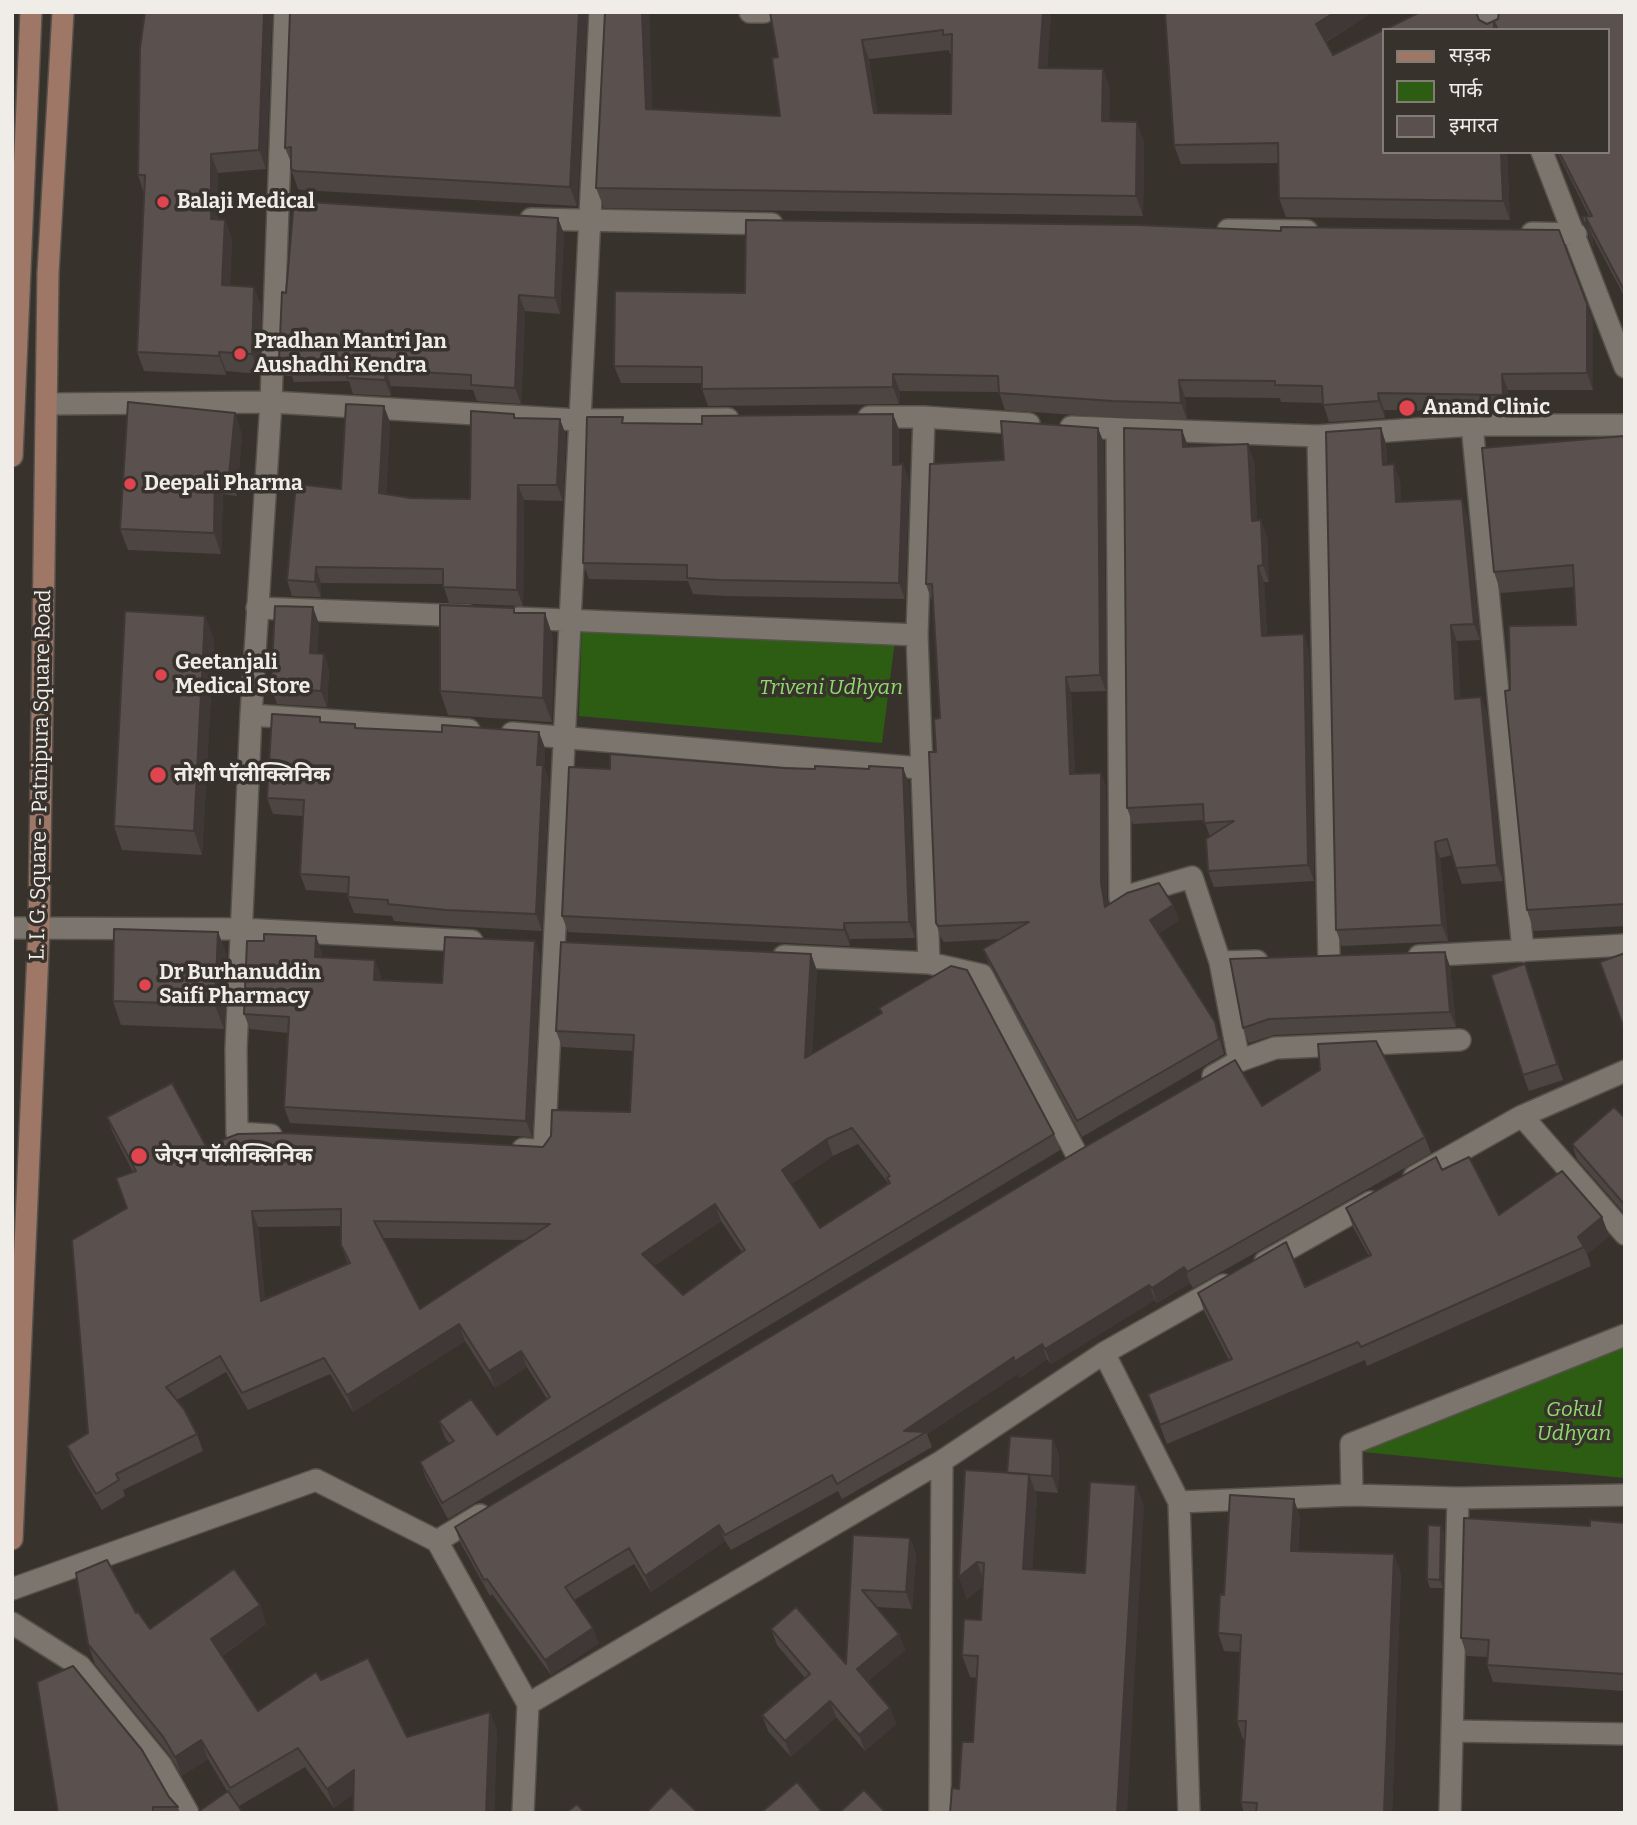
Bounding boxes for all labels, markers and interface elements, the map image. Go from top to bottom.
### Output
legend [1382,28,1609,154]
text: सड़क [1449,42,1491,68]
text: पार्क [1449,77,1483,103]
text: इमारत [1449,112,1498,138]
place label: Balaji Medical [177,189,315,215]
marker: Balaji Medical [155,194,171,210]
place label: Pradhan Mantri Jan Aushadhi Kendra [254,329,447,379]
marker: Pradhan Mantri Jan Aushadhi Kendra [232,346,248,362]
place label: Anand Clinic [1423,395,1550,421]
marker: Anand Clinic [1397,398,1417,418]
place label: Deepali Pharma [144,471,303,497]
marker: Deepali Pharma [122,476,138,492]
street label: L. I. G. Square - Patnipura Square Road [25,589,57,961]
place label: Geetanjali Medical Store [175,650,310,700]
marker: Geetanjali Medical Store [153,667,169,683]
park label: Triveni Udhyan [759,675,903,701]
place label: तोशी पॉलीक्लिनिक [174,762,330,788]
marker: तोशी पॉलीक्लिनिक [148,765,168,785]
place label: Dr Burhanuddin Saifi Pharmacy [159,960,321,1010]
marker: Dr Burhanuddin Saifi Pharmacy [137,977,153,993]
place label: जेएन पॉलीक्लिनिक [155,1143,312,1169]
marker: जेएन पॉलीक्लिनिक [129,1146,149,1166]
park label: Gokul Udhyan [1537,1397,1611,1447]

